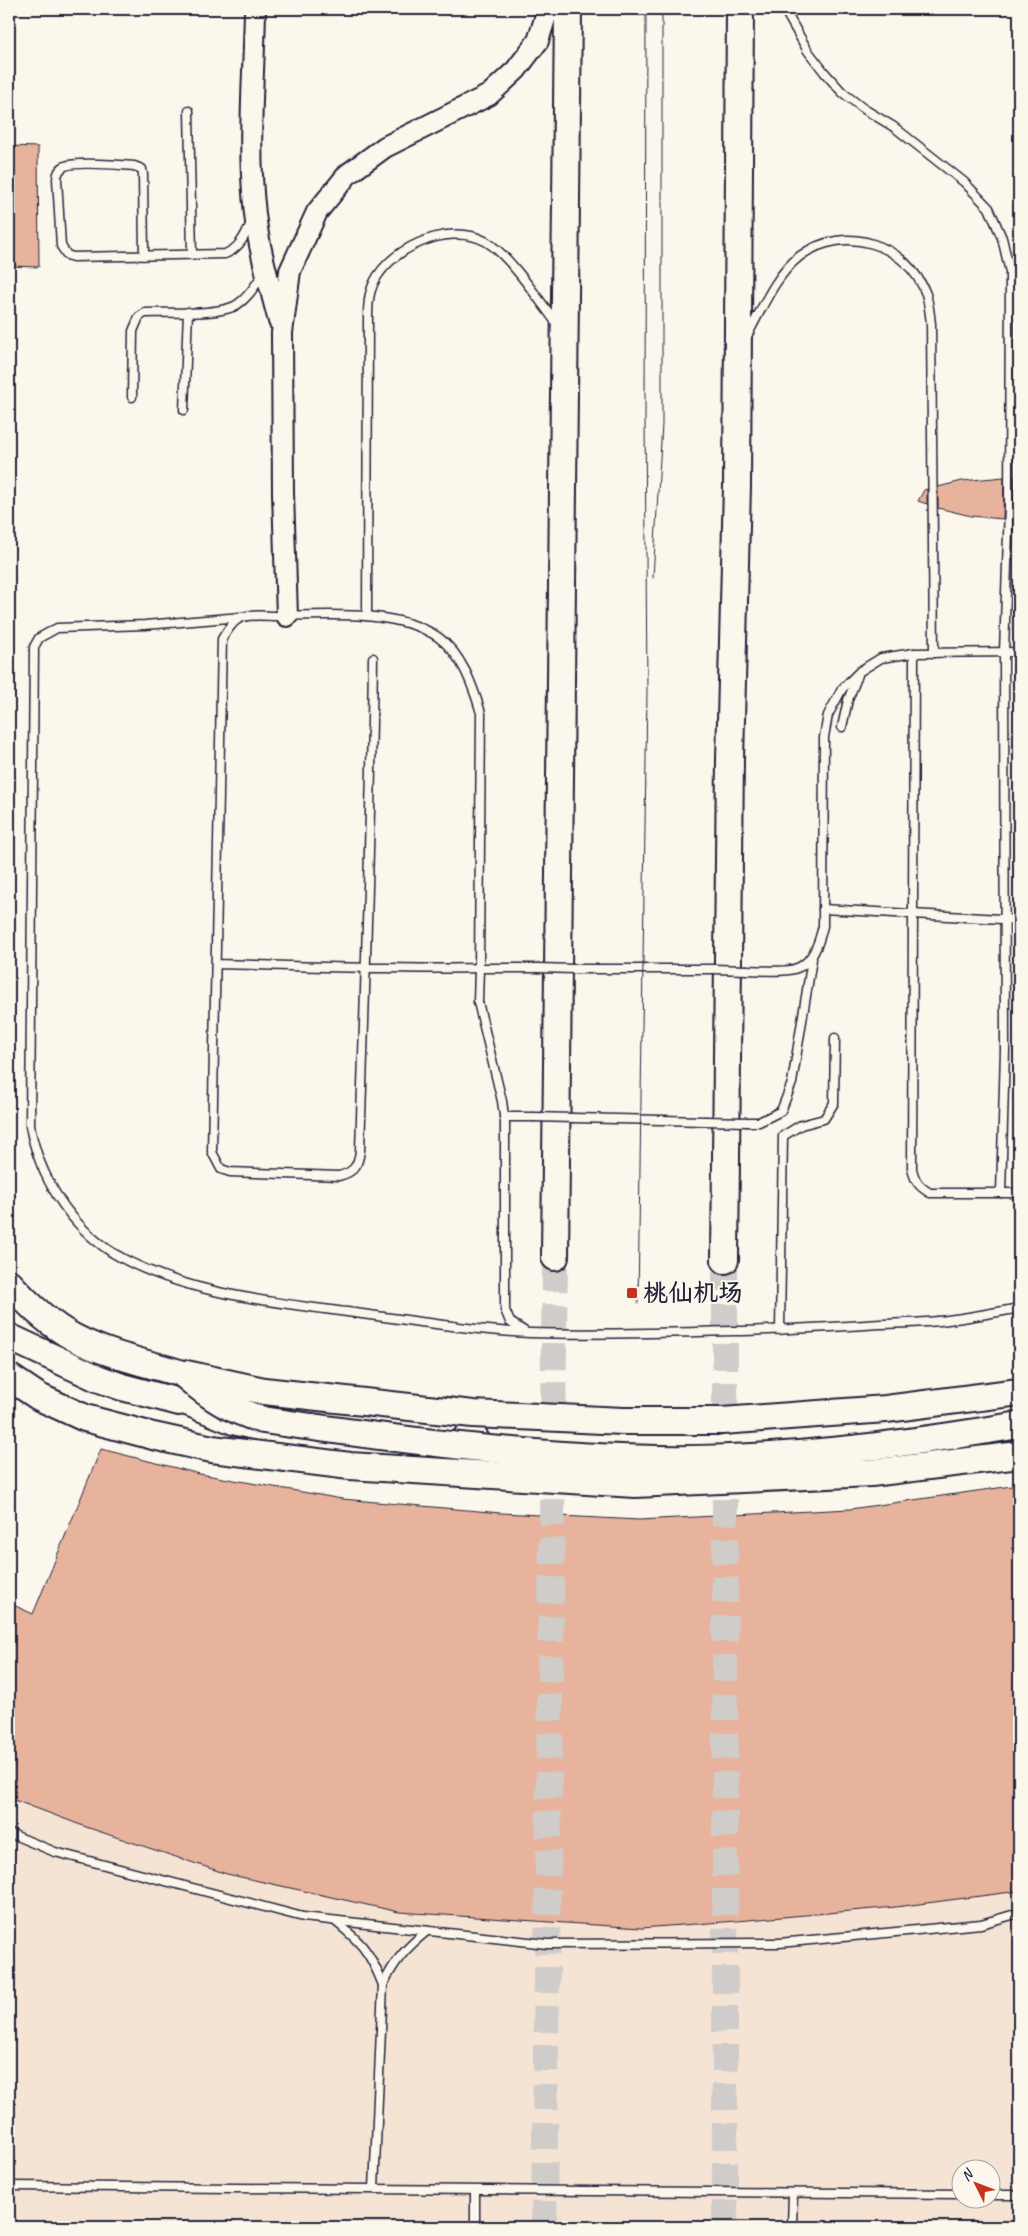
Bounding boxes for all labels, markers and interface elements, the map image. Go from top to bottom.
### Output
place label: 桃仙机场 [643,1277,743,1309]
marker: 桃仙机场 [625,1286,639,1300]
north arrow [950,2158,1000,2208]
text: N [957,2165,977,2185]

